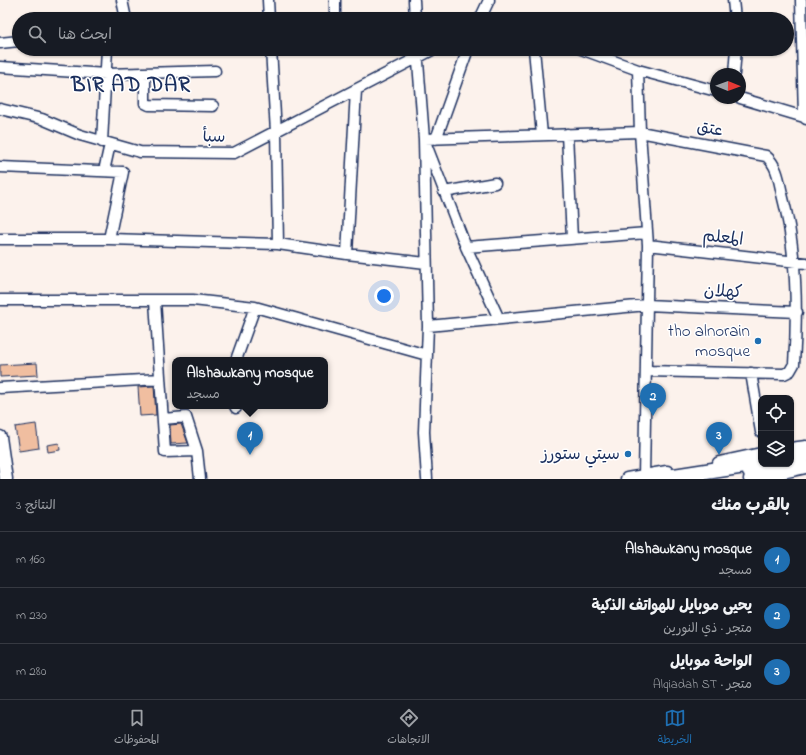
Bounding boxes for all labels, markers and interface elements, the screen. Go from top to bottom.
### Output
search box [12,12,794,56]
icon: search [26,23,48,45]
text: ابحث هنا [58,24,112,46]
north arrow [710,68,746,104]
district label: BIR AD DAR [70,71,191,101]
street label: عتق [695,114,725,144]
street label: سبأ [202,124,226,150]
street label: المعلم [701,223,745,253]
street label: كهلان [703,279,743,305]
your location [374,286,394,306]
place label: tho alnorain mosque [668,319,750,364]
marker: tho alnorain mosque [753,336,763,346]
popup [172,357,328,409]
text: Alshawkany mosque [187,362,313,384]
pin: 2 [640,383,666,416]
text: مسجد [187,385,220,404]
map controls [758,395,794,467]
button: locate [758,395,794,431]
pin: 1 [237,422,263,455]
pin: 3 [706,422,732,455]
button: layers [758,431,794,467]
place label: سيتي ستورز [540,442,620,468]
marker: سيتي ستورز [623,449,633,459]
text: بالقرب منك [711,493,790,518]
text: النتائج: 3 [16,496,56,515]
text: Alshawkany mosque [625,538,752,560]
text: 160 m [16,550,45,569]
text: 1 [775,550,779,569]
text: مسجد [719,561,752,580]
text: يحيى موبايل للهواتف الذكية [592,595,752,617]
text: 230 m [16,606,47,625]
text: 2 [774,606,780,625]
text: متجر · ذي النورين [663,619,752,638]
text: الواحة موبايل [670,651,752,673]
text: 280 m [16,662,46,681]
text: 3 [774,662,780,681]
text: متجر · Alqiadah ST [653,675,752,694]
tab: المحفوظات [114,707,159,749]
tab: الاتجاهات [387,707,430,749]
tab: الخريطة [658,707,692,749]

